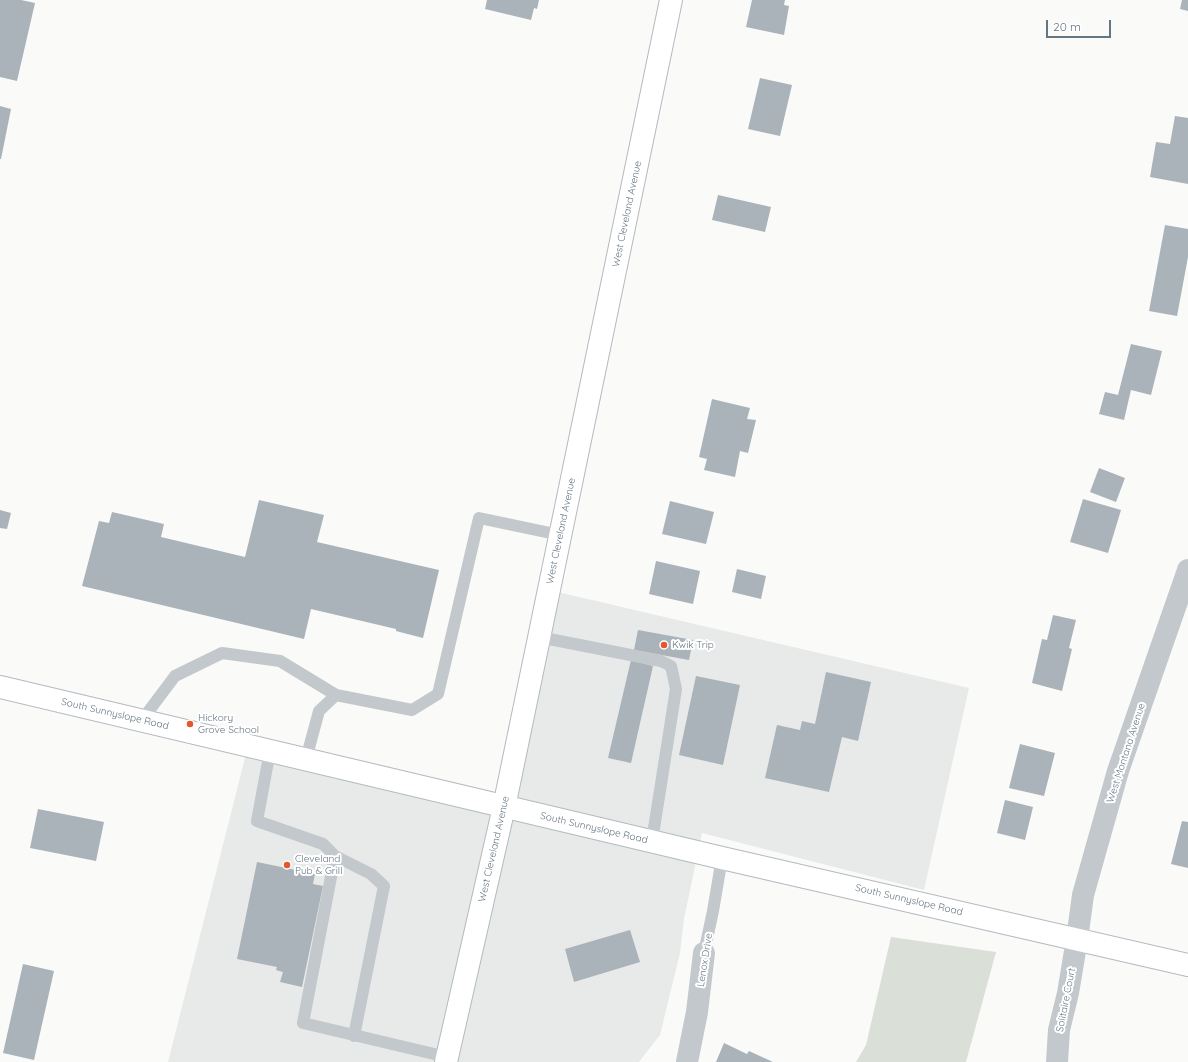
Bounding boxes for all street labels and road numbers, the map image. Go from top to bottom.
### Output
street label: West Cleveland Avenue [610,160,644,268]
street label: West Cleveland Avenue [544,477,578,585]
street label: South Sunnyslope Road [60,696,170,732]
street label: West Montana Avenue [1104,702,1148,804]
street label: West Cleveland Avenue [476,795,512,903]
street label: South Sunnyslope Road [539,810,649,846]
street label: South Sunnyslope Road [854,882,964,918]
street label: Lenox Drive [695,932,715,988]
street label: Solitaire Court [1054,967,1078,1033]

